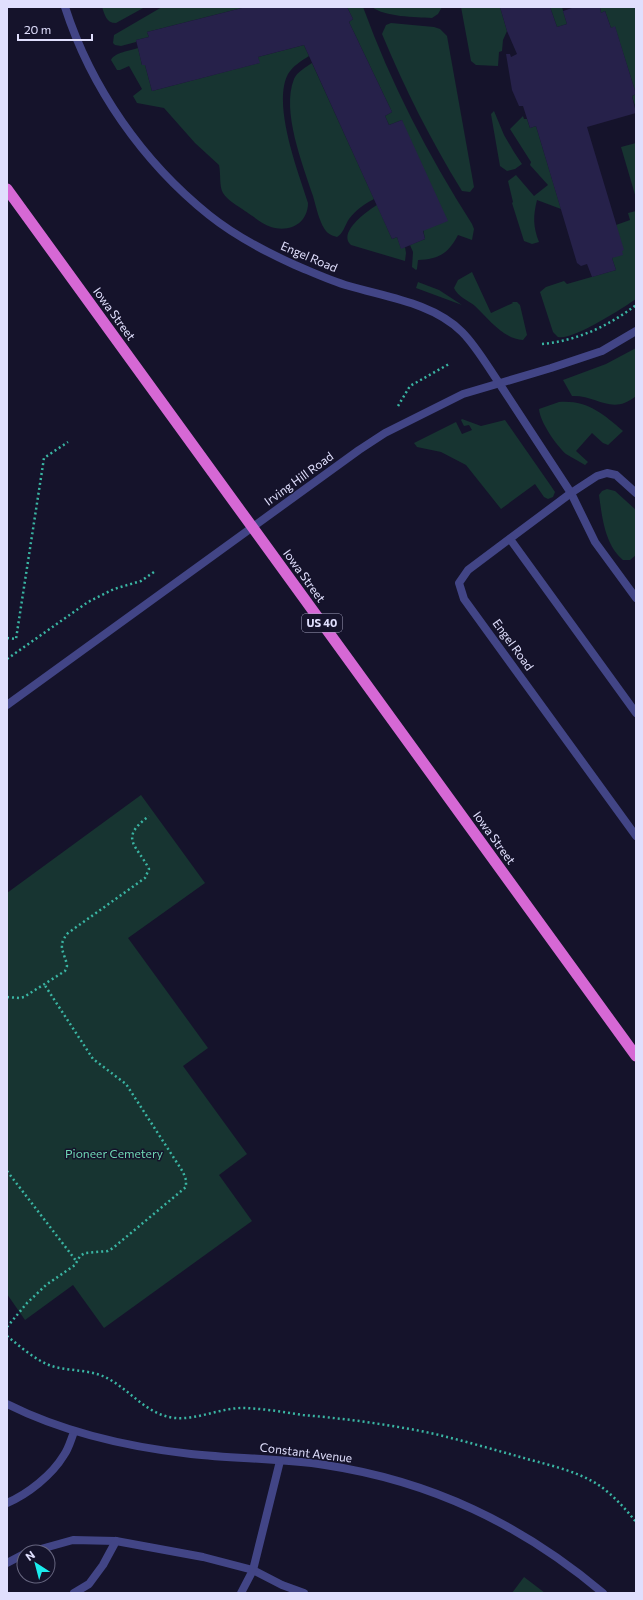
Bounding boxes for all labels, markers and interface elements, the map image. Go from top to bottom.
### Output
scale bar [18,16,92,42]
text: 20 m [24,22,51,36]
street label: Engel Road [279,238,340,274]
street label: Iowa Street [91,284,139,343]
street label: Irving Hill Road [261,449,336,508]
street label: Iowa Street [281,546,329,605]
road number: US 40 [302,614,342,632]
street label: Engel Road [490,616,537,673]
street label: Iowa Street [471,808,519,867]
park label: Pioneer Cemetery [65,1146,163,1160]
street label: Constant Avenue [259,1439,353,1465]
north arrow [16,1544,56,1584]
text: N [23,1548,37,1563]

